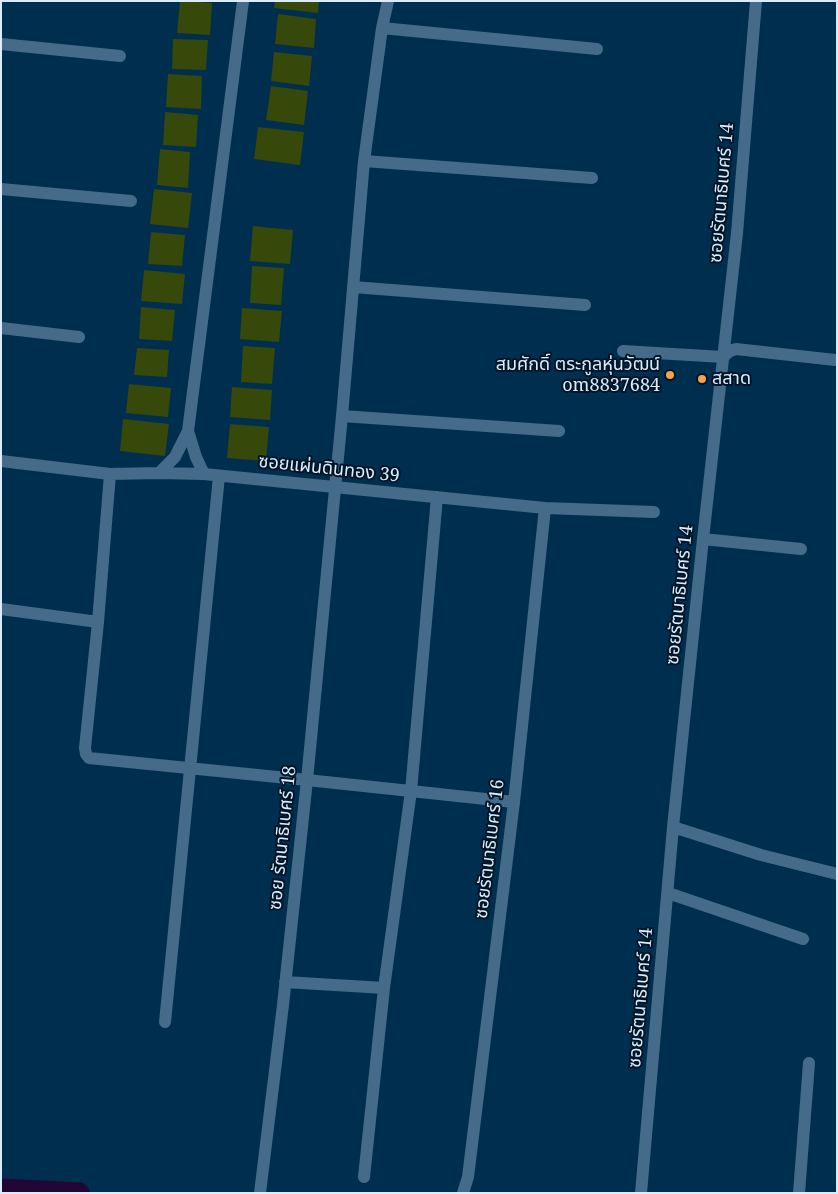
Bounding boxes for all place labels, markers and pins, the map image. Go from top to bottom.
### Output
place label: สมศักดิ์ ตระกูลหุ่นวัฒน์ om8837684 [496,354,660,396]
place label: สสาด [712,368,751,390]
marker: สมศักดิ์ ตระกูลหุ่นวัฒน์ om8837684 [664,369,676,381]
marker: สสาด [696,373,708,385]

